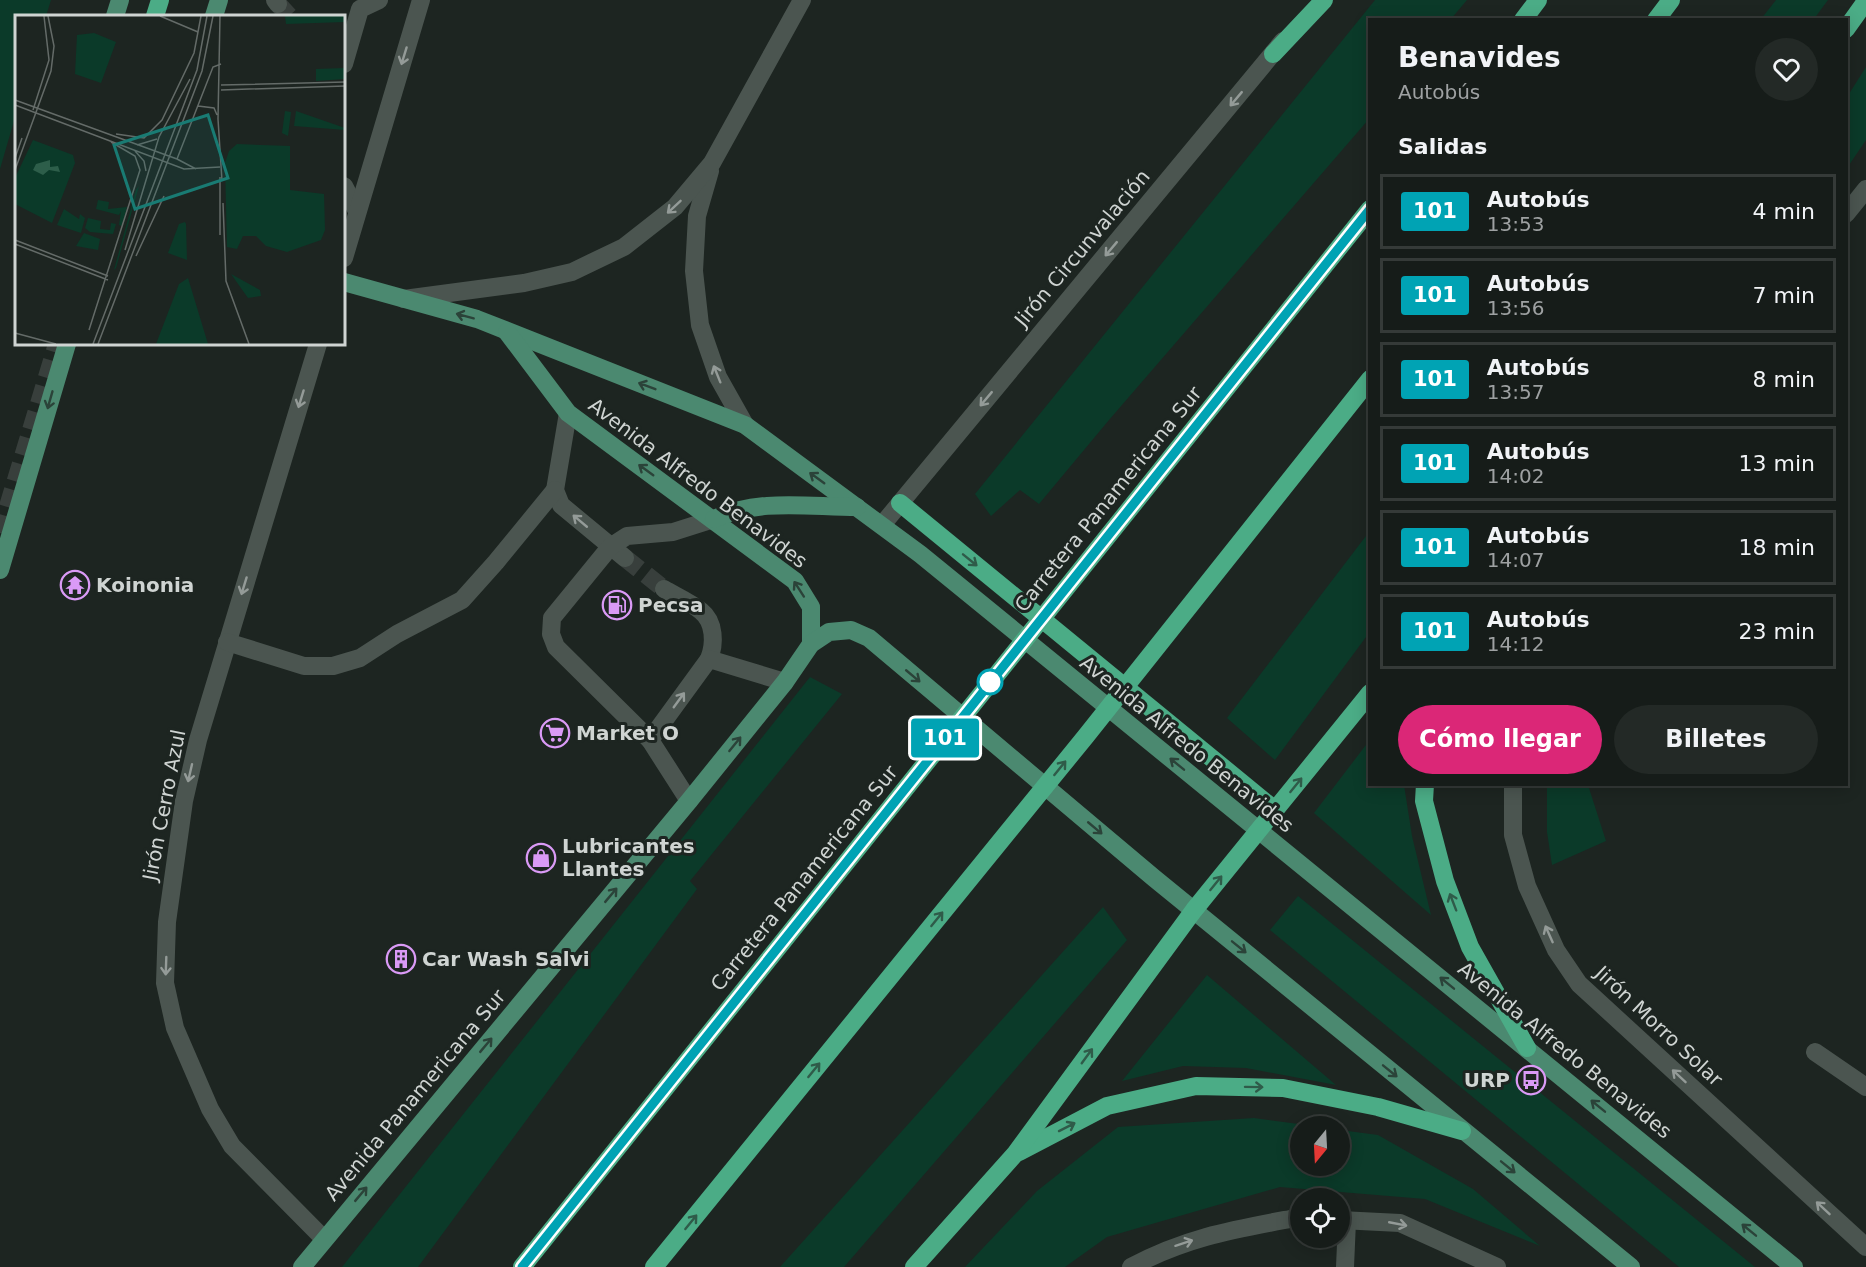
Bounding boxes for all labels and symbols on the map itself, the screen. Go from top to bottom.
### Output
inset map [15,15,345,345]
one-way arrow [398,46,409,65]
one-way arrow [1229,91,1242,107]
street label: Jirón Circunvalación [1008,165,1155,333]
one-way arrow [666,200,681,214]
one-way arrow [1104,241,1118,256]
one-way arrow [456,309,475,321]
one-way arrow [711,365,722,383]
one-way arrow [638,380,657,391]
street label: Carretera Panamericana Sur [1010,381,1207,617]
one-way arrow [44,390,55,409]
one-way arrow [295,390,306,409]
one-way arrow [980,391,993,407]
street label: Avenida Alfredo Benavides [584,393,812,573]
one-way arrow [638,464,654,476]
one-way arrow [810,472,826,484]
one-way arrow [572,515,588,528]
one-way arrow [962,554,978,567]
temple icon: Koinonia [59,569,91,601]
place label: Koinonia [96,573,194,597]
one-way arrow [238,576,249,595]
one-way arrow [793,581,805,598]
fuel station icon: Pecsa [601,589,633,621]
place label: Pecsa [638,593,703,617]
street label: Avenida Alfredo Benavides [1075,650,1299,838]
one-way arrow [905,669,920,683]
unlabelled marker [977,669,1003,695]
one-way arrow [673,692,685,708]
supermarket icon: Market O [539,717,571,749]
line badge: 101 [910,718,980,758]
place label: Market O [576,721,679,745]
street label: Jirón Cerro Azul [137,727,190,885]
one-way arrow [728,736,741,752]
one-way arrow [1170,758,1186,771]
street label: Carretera Panamericana Sur [706,760,903,996]
one-way arrow [1053,761,1067,776]
one-way arrow [184,763,195,783]
one-way arrow [1289,777,1302,793]
one-way arrow [1087,821,1102,835]
place label: Lubricantes Llantes [562,834,695,881]
shop icon: Lubricantes Llantes [525,842,557,874]
one-way arrow [1209,876,1223,891]
one-way arrow [604,888,618,903]
one-way arrow [1447,893,1458,912]
one-way arrow [930,912,944,927]
one-way arrow [1542,925,1554,943]
one-way arrow [1231,941,1247,954]
building icon: Car Wash Salvi [385,943,417,975]
place label: Car Wash Salvi [422,947,590,971]
one-way arrow [160,956,172,976]
street label: Avenida Alfredo Benavides [1453,956,1677,1144]
street label: Jirón Morro Solar [1589,960,1728,1092]
one-way arrow [1440,976,1455,990]
street label: Avenida Panamericana Sur [320,984,511,1205]
one-way arrow [479,1038,493,1053]
one-way arrow [1081,1049,1093,1065]
one-way arrow [807,1063,821,1078]
bus stop icon: URP [1515,1064,1547,1096]
one-way arrow [1382,1065,1398,1078]
place label: URP [1464,1068,1510,1092]
one-way arrow [1672,1069,1687,1083]
one-way arrow [1244,1081,1264,1093]
one-way arrow [1591,1099,1606,1113]
north arrow [1290,1116,1350,1176]
one-way arrow [1058,1121,1075,1133]
one-way arrow [1499,1161,1515,1174]
one-way arrow [355,1187,368,1203]
one-way arrow [1816,1201,1831,1215]
one-way arrow [684,1214,697,1230]
one-way arrow [1387,1219,1407,1230]
one-way arrow [1742,1223,1757,1237]
one-way arrow [1174,1237,1193,1248]

